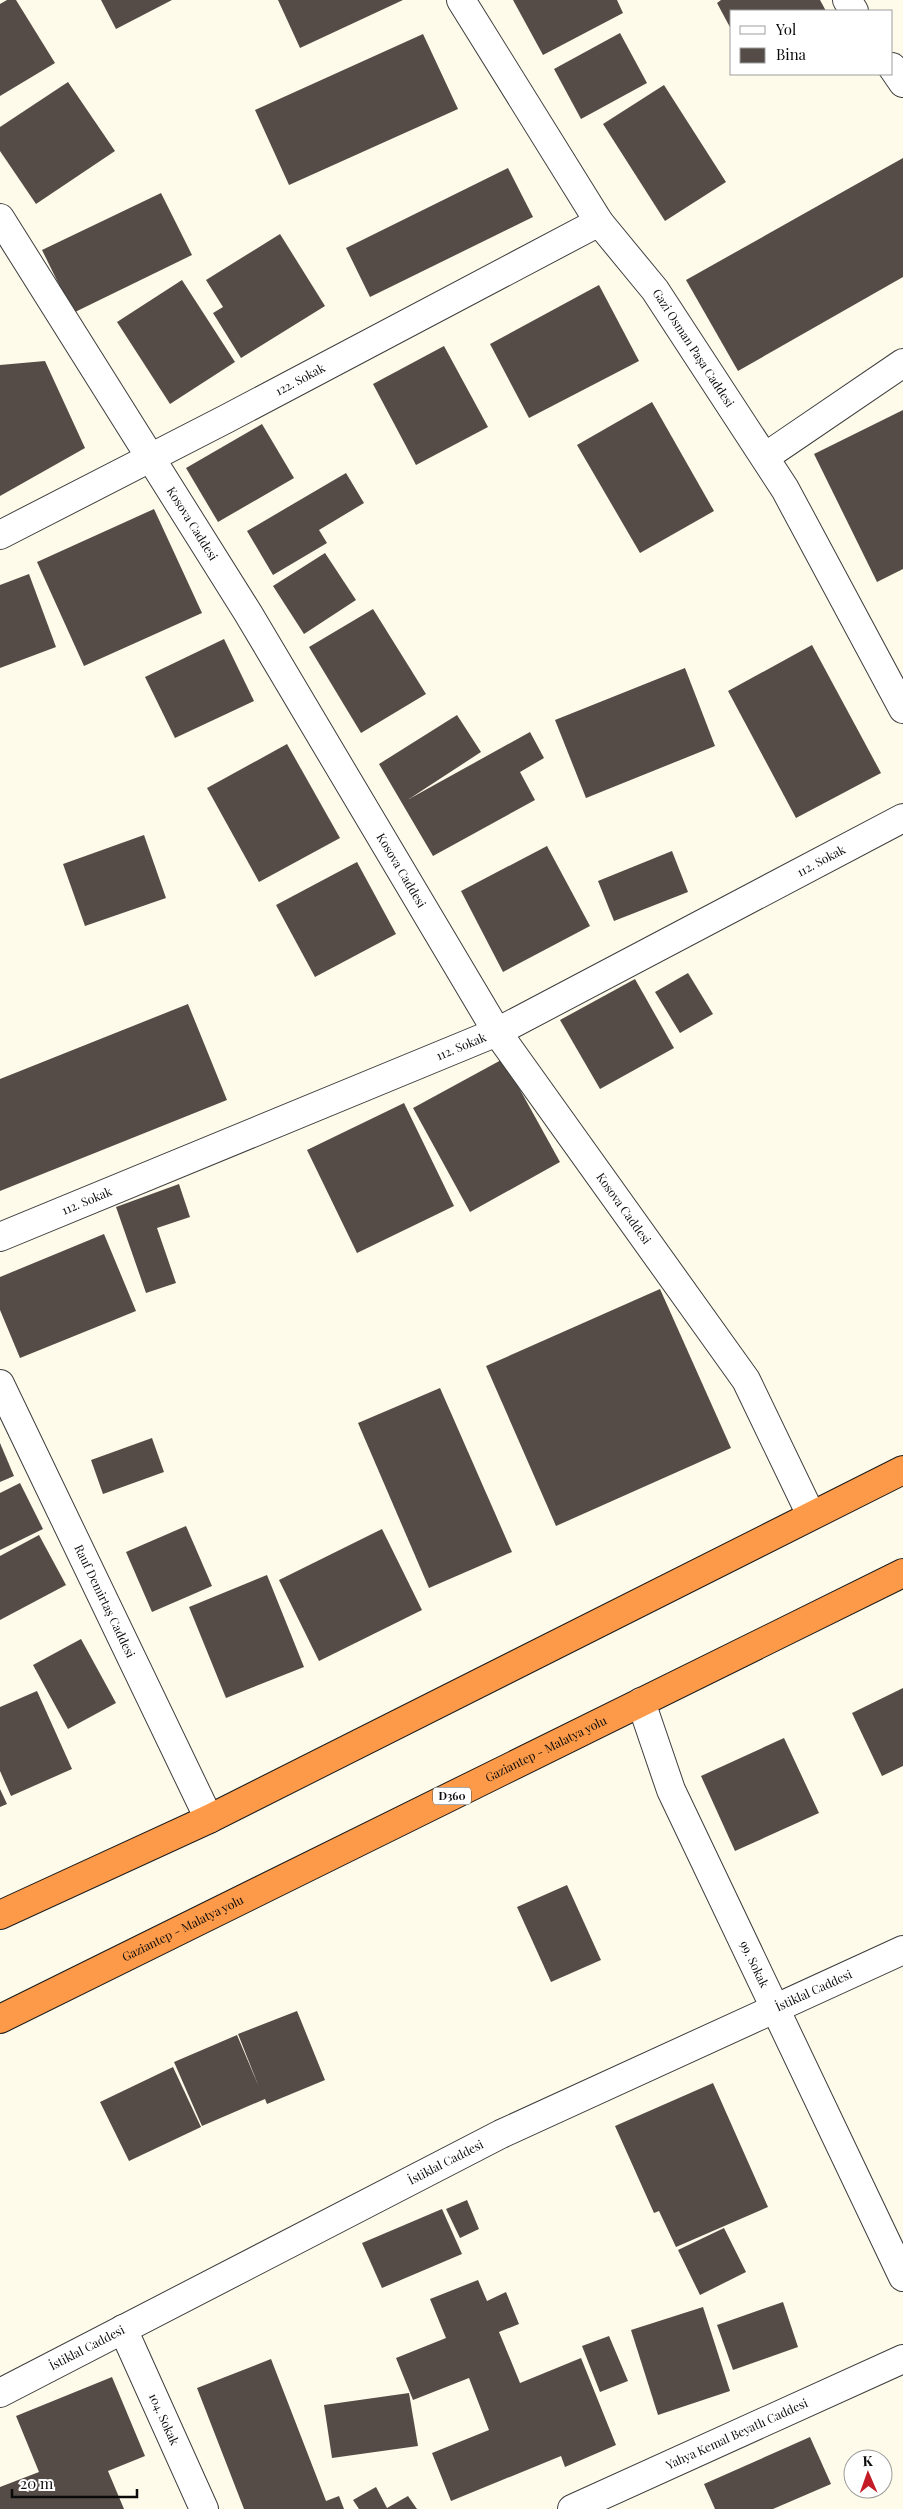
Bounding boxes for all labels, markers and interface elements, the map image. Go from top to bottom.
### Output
legend [730,10,893,75]
text: Yol [775,19,796,39]
text: Bina [776,44,807,64]
street label: Gazi Osman Paşa Caddesi [649,285,739,410]
street label: 122. Sokak [272,359,328,399]
street label: Kosova Caddesi [164,483,222,563]
street label: Kosova Caddesi [374,830,431,911]
street label: 112. Sokak [794,841,848,880]
street label: 112. Sokak [433,1028,489,1063]
street label: Kosova Caddesi [593,1169,655,1247]
street label: 112. Sokak [59,1183,114,1218]
street label: Rauf Demirtaş Caddesi [71,1542,140,1660]
street label: Gaziantep - Malatya yolu [482,1712,609,1785]
road number: D360 [433,1788,471,1804]
street label: Gaziantep - Malatya yolu [119,1891,246,1964]
street label: 99. Sokak [737,1938,773,1990]
street label: İstiklal Caddesi [773,1965,855,2014]
street label: İstiklal Caddesi [405,2135,486,2188]
street label: İstiklal Caddesi [46,2321,127,2373]
street label: 104. Sokak [146,2390,183,2448]
street label: Yahya Kemal Beyatlı Caddesi [662,2394,810,2473]
north arrow [843,2449,893,2499]
text: K [862,2451,874,2470]
scale bar [12,2466,138,2498]
text: 20 m [20,2473,54,2493]

